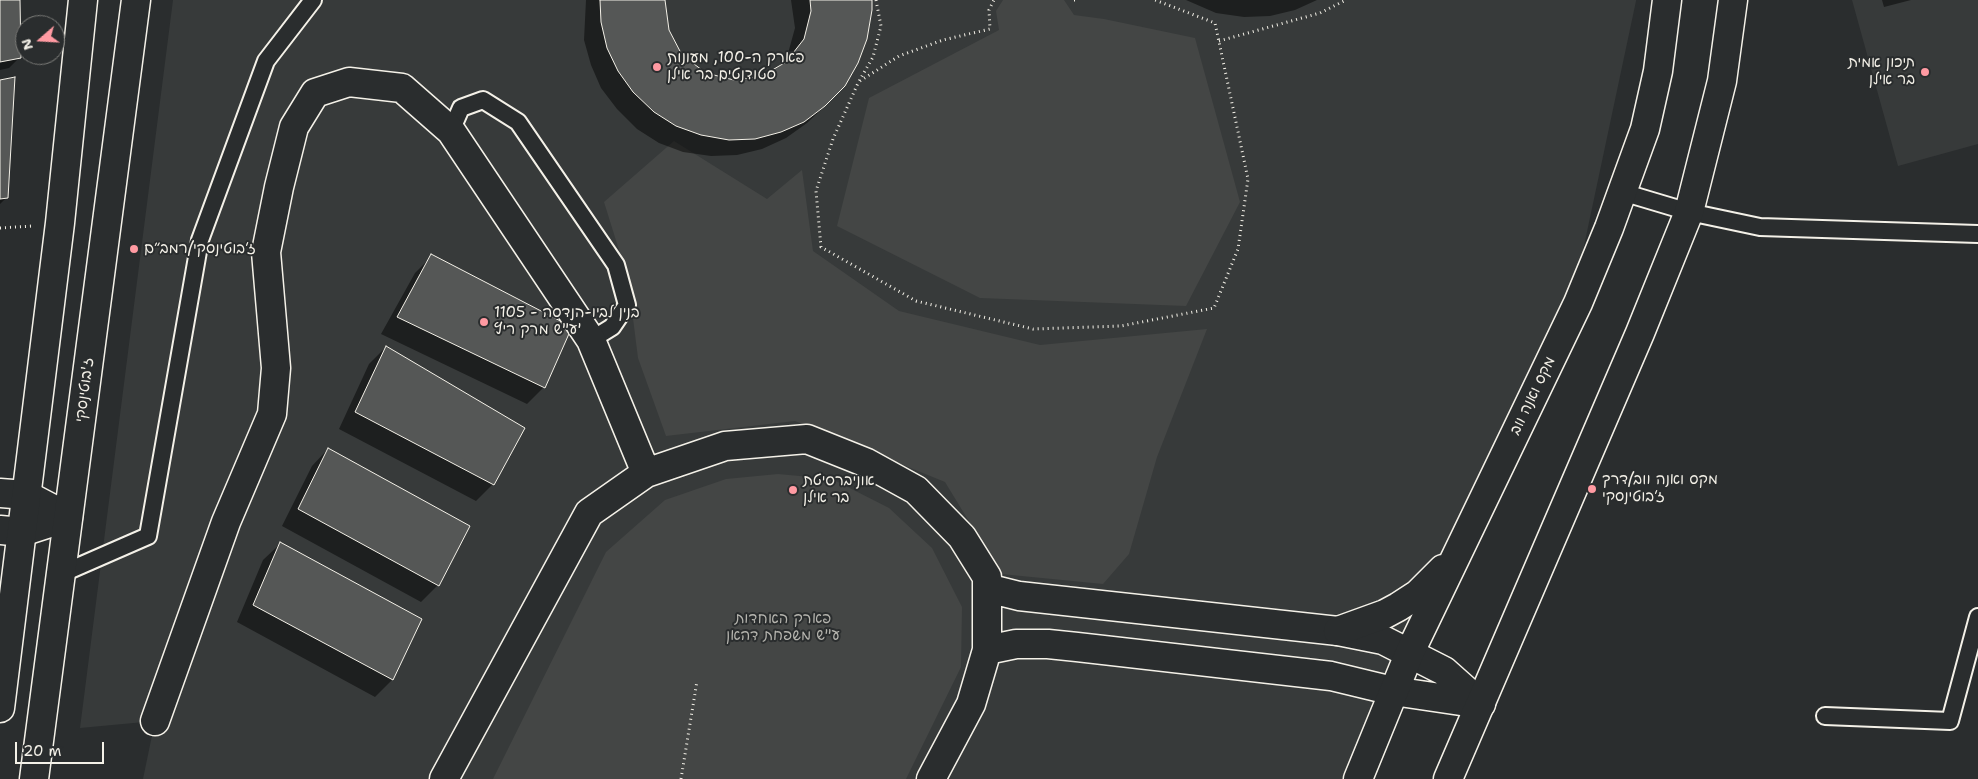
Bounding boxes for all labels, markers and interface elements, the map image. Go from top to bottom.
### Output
north arrow [15,15,65,65]
text: N [16,36,37,53]
place label: פארק ה-100, מעונות סטודנטים בר אילן [667,49,805,84]
place label: תיכון אמית בר אילן [1848,54,1915,89]
marker: פארק ה-100, מעונות סטודנטים בר אילן [651,61,663,73]
marker: תיכון אמית בר אילן [1919,66,1931,78]
place label: ז׳בוטינסקי/רמב״ם [144,240,256,258]
marker: ז׳בוטינסקי/רמב״ם [128,243,140,255]
place label: 1105 - בנין לביו-הנדסה ע"ש מרק ריץ' [494,304,640,339]
marker: 1105 - בנין לביו-הנדסה ע"ש מרק ריץ' [478,316,490,328]
street label: מקס ואנה ווב [1506,354,1560,438]
street label: ז'בוטינסקי [72,357,98,423]
place label: מקס ואנה ווב/דרך ז׳בוטינסקי [1602,471,1718,506]
place label: אוניברסיטת בר אילן [803,472,874,507]
marker: מקס ואנה ווב/דרך ז׳בוטינסקי [1586,483,1598,495]
marker: אוניברסיטת בר אילן [787,484,799,496]
park label: פארק האחדות ע"ש משפחת דהאן [726,610,840,645]
scale bar [18,732,106,764]
text: 20 m [23,741,62,761]

